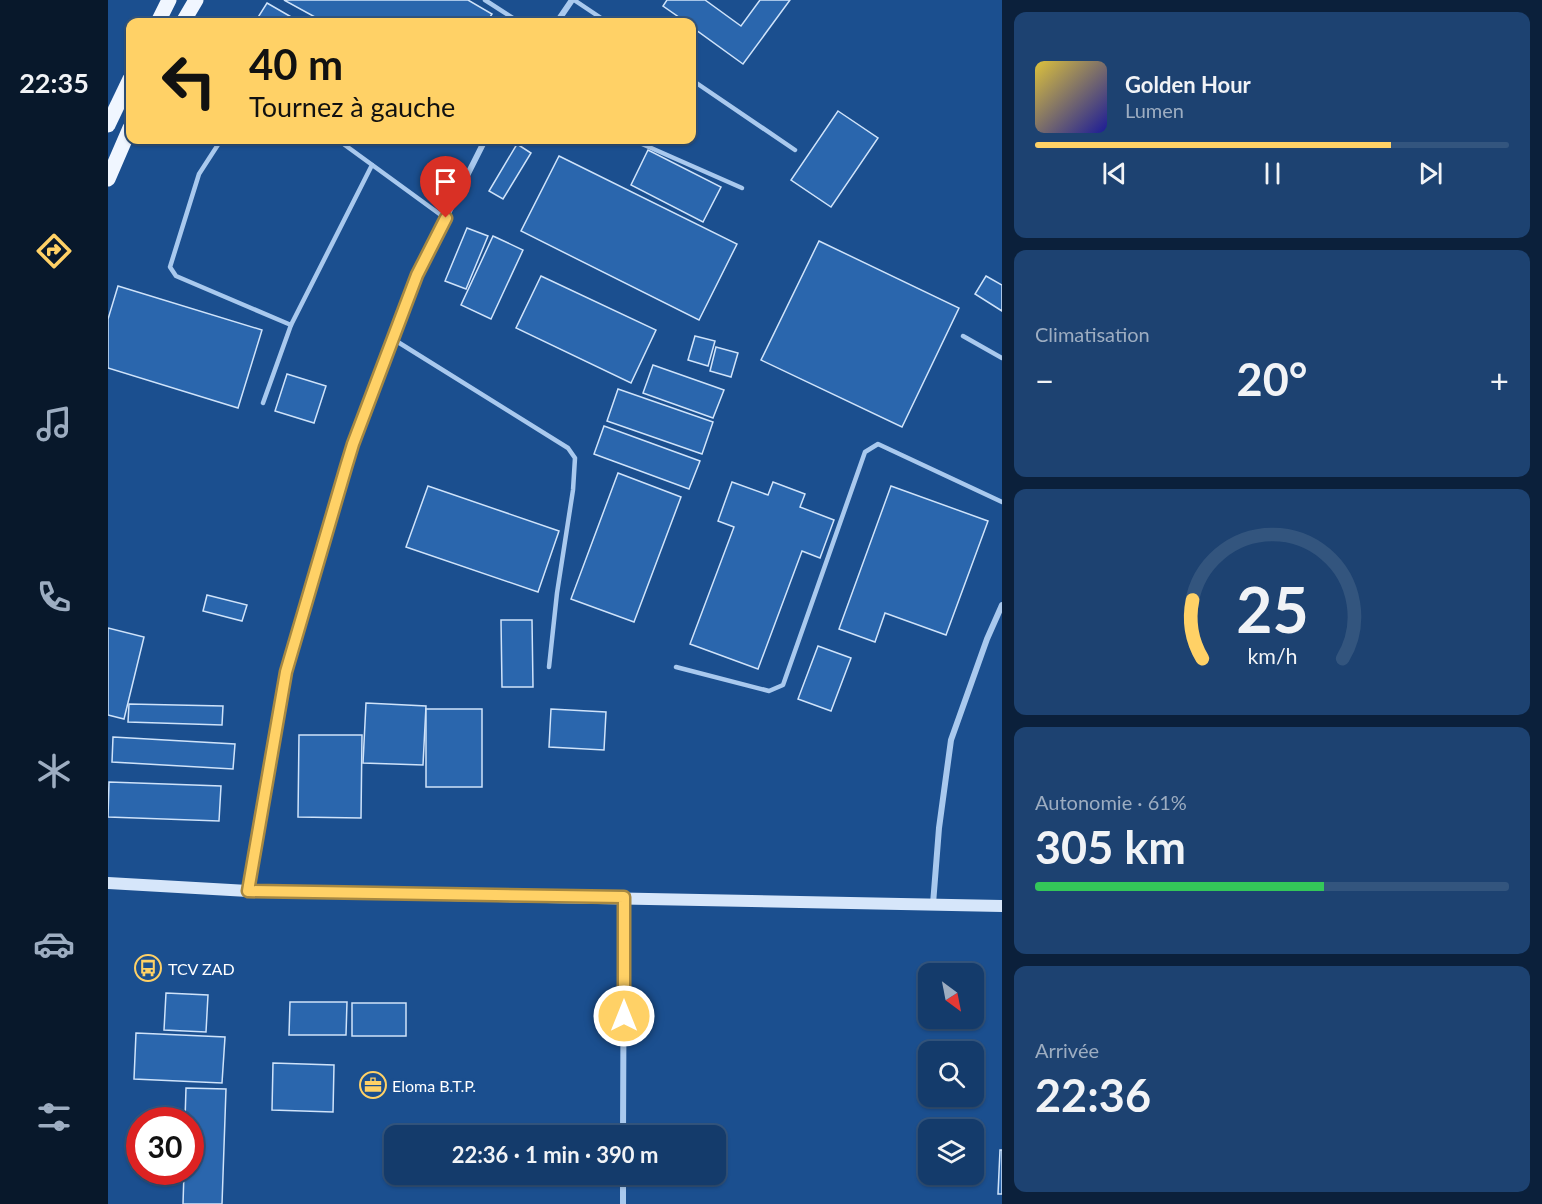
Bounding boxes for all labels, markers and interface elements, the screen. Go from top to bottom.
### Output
text: 40 m [249,39,343,89]
icon: left [150,42,228,120]
text: 22:35 [19,66,89,99]
text: Golden Hour [1125,71,1251,98]
text: Tournez à gauche [249,90,455,123]
text: Lumen [1125,98,1184,122]
pin [420,156,471,218]
icon: previous [1098,157,1131,190]
icon: pause [1256,157,1289,190]
icon: next [1414,157,1447,190]
icon: arrive [429,165,462,198]
icon: directions [33,230,75,272]
text: Climatisation [1035,322,1150,346]
text: 20° [1237,352,1307,406]
text: − [1035,360,1054,400]
text: + [1490,360,1509,400]
icon: music [33,403,75,445]
text: 25 [1236,571,1308,646]
icon: phone [33,576,75,618]
text: km/h [1247,643,1297,669]
icon: climate [33,750,75,792]
text: Autonomie · 61% [1035,790,1187,814]
text: 305 km [1035,820,1186,874]
icon: car [33,923,75,965]
bus stop icon: TCV ZAD [133,953,163,983]
place label: TCV ZAD [168,959,235,978]
north arrow [918,963,984,1029]
map controls [918,963,984,1185]
position arrow [592,984,656,1048]
text: Arrivée [1035,1038,1099,1062]
button: search [918,1041,984,1107]
text: 22:36 [1035,1068,1151,1122]
office icon: Eloma B.T.P. [358,1070,388,1100]
place label: Eloma B.T.P. [392,1076,476,1095]
icon: filters [33,1096,75,1138]
speed limit sign: 30 [126,1107,204,1185]
button: layers [918,1119,984,1185]
text: 22:36 · 1 min · 390 m [452,1141,658,1168]

